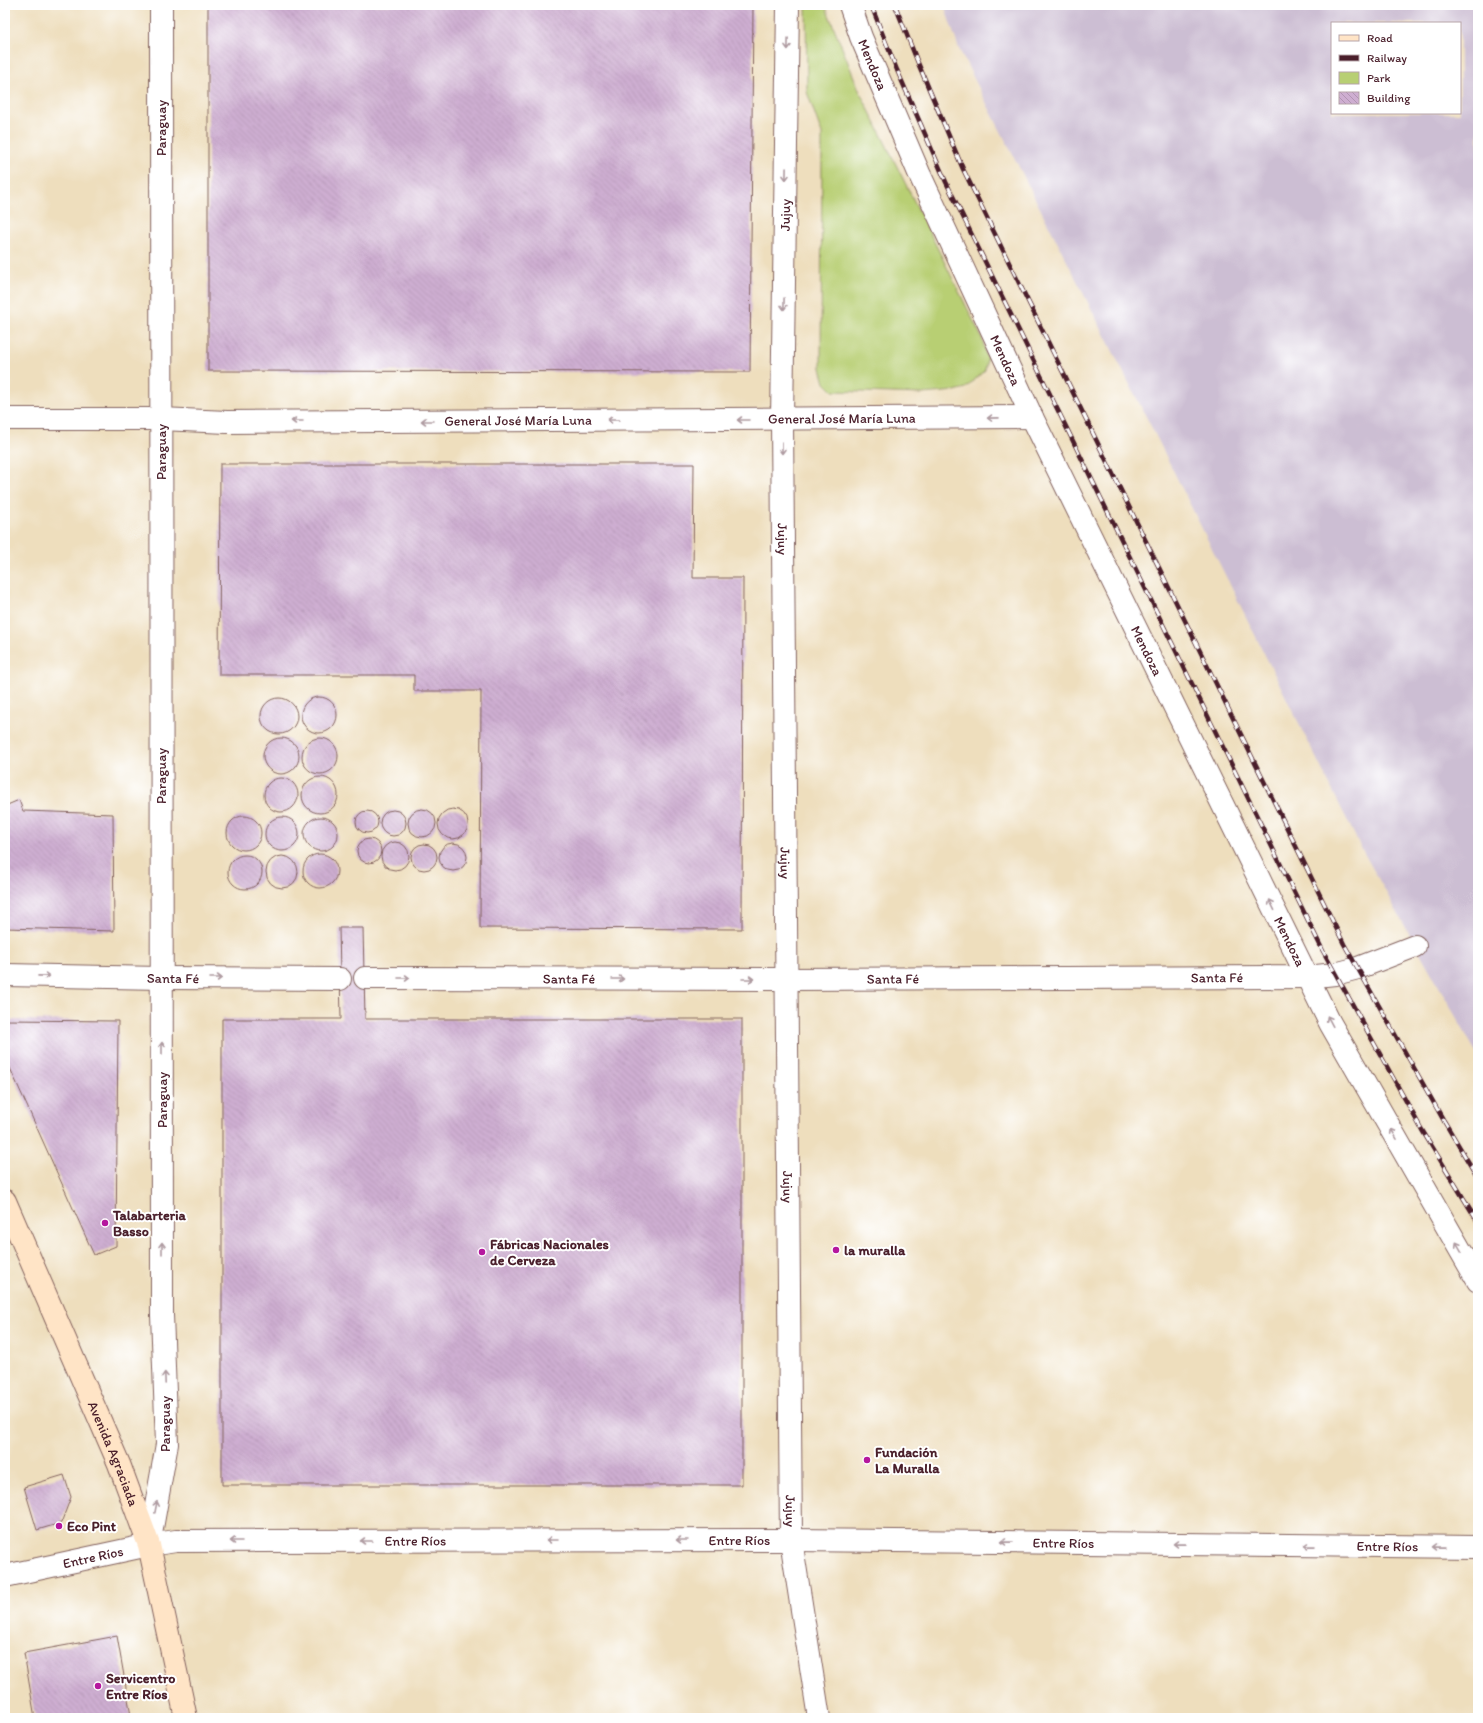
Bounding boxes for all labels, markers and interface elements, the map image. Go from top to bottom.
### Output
legend [1331,22,1461,114]
text: Road [1367,31,1393,45]
one-way arrow [784,37,792,50]
street label: Mendoza [854,37,891,94]
text: Railway [1367,51,1407,65]
text: Park [1367,71,1391,85]
text: Building [1367,91,1411,105]
street label: Paraguay [153,100,170,156]
one-way arrow [782,167,790,180]
street label: Jujuy [777,198,794,231]
one-way arrow [780,297,788,310]
street label: Mendoza [986,332,1025,389]
street label: General José María Luna [768,410,916,428]
street label: General José María Luna [444,412,592,430]
one-way arrow [987,414,1000,422]
one-way arrow [607,416,620,424]
one-way arrow [737,416,750,424]
one-way arrow [291,417,304,425]
one-way arrow [421,417,434,425]
street label: Paraguay [153,424,170,480]
one-way arrow [779,441,786,454]
street label: Jujuy [774,523,791,556]
street label: Mendoza [1127,623,1166,680]
street label: Paraguay [153,748,170,804]
street label: Jujuy [776,847,794,880]
one-way arrow [1268,899,1275,911]
street label: Mendoza [1270,914,1309,970]
street label: Santa Fé [1191,969,1244,986]
street label: Santa Fé [147,970,199,987]
street label: Santa Fé [543,970,596,988]
street label: Santa Fé [867,970,920,988]
one-way arrow [37,972,50,980]
one-way arrow [209,974,222,982]
one-way arrow [397,974,410,982]
one-way arrow [611,975,624,983]
one-way arrow [741,975,754,983]
one-way arrow [1325,1015,1333,1027]
one-way arrow [158,1042,166,1055]
street label: Paraguay [154,1072,171,1128]
one-way arrow [1390,1128,1398,1140]
street label: Jujuy [779,1171,796,1204]
place label: Talabarteria Basso [112,1207,187,1240]
marker: Talabarteria Basso [100,1218,110,1228]
place label: Fábricas Nacionales de Cerveza [490,1236,609,1269]
one-way arrow [1454,1241,1462,1253]
one-way arrow [158,1242,166,1255]
place label: la muralla [844,1242,906,1259]
marker: la muralla [831,1245,841,1255]
marker: Fábricas Nacionales de Cerveza [477,1247,487,1257]
one-way arrow [161,1372,168,1385]
street label: Paraguay [157,1396,174,1452]
street label: Avenida Agraciada [84,1399,142,1510]
place label: Fundación La Muralla [875,1444,940,1477]
marker: Fundación La Muralla [862,1455,872,1465]
street label: Jujuy [782,1495,799,1528]
one-way arrow [152,1501,160,1514]
place label: Eco Pint [67,1518,117,1535]
marker: Eco Pint [54,1521,64,1531]
street label: Entre Ríos [709,1532,770,1549]
street label: Entre Ríos [385,1533,446,1550]
street label: Entre Ríos [1032,1534,1094,1552]
one-way arrow [546,1536,559,1544]
one-way arrow [676,1536,689,1544]
one-way arrow [230,1537,243,1545]
one-way arrow [360,1537,373,1545]
one-way arrow [1001,1538,1014,1546]
street label: Entre Ríos [1356,1538,1418,1555]
one-way arrow [1173,1540,1186,1548]
one-way arrow [1303,1542,1316,1550]
street label: Entre Ríos [61,1543,125,1572]
one-way arrow [1433,1543,1446,1551]
place label: Servicentro Entre Ríos [106,1670,175,1703]
marker: Servicentro Entre Ríos [93,1681,103,1691]

